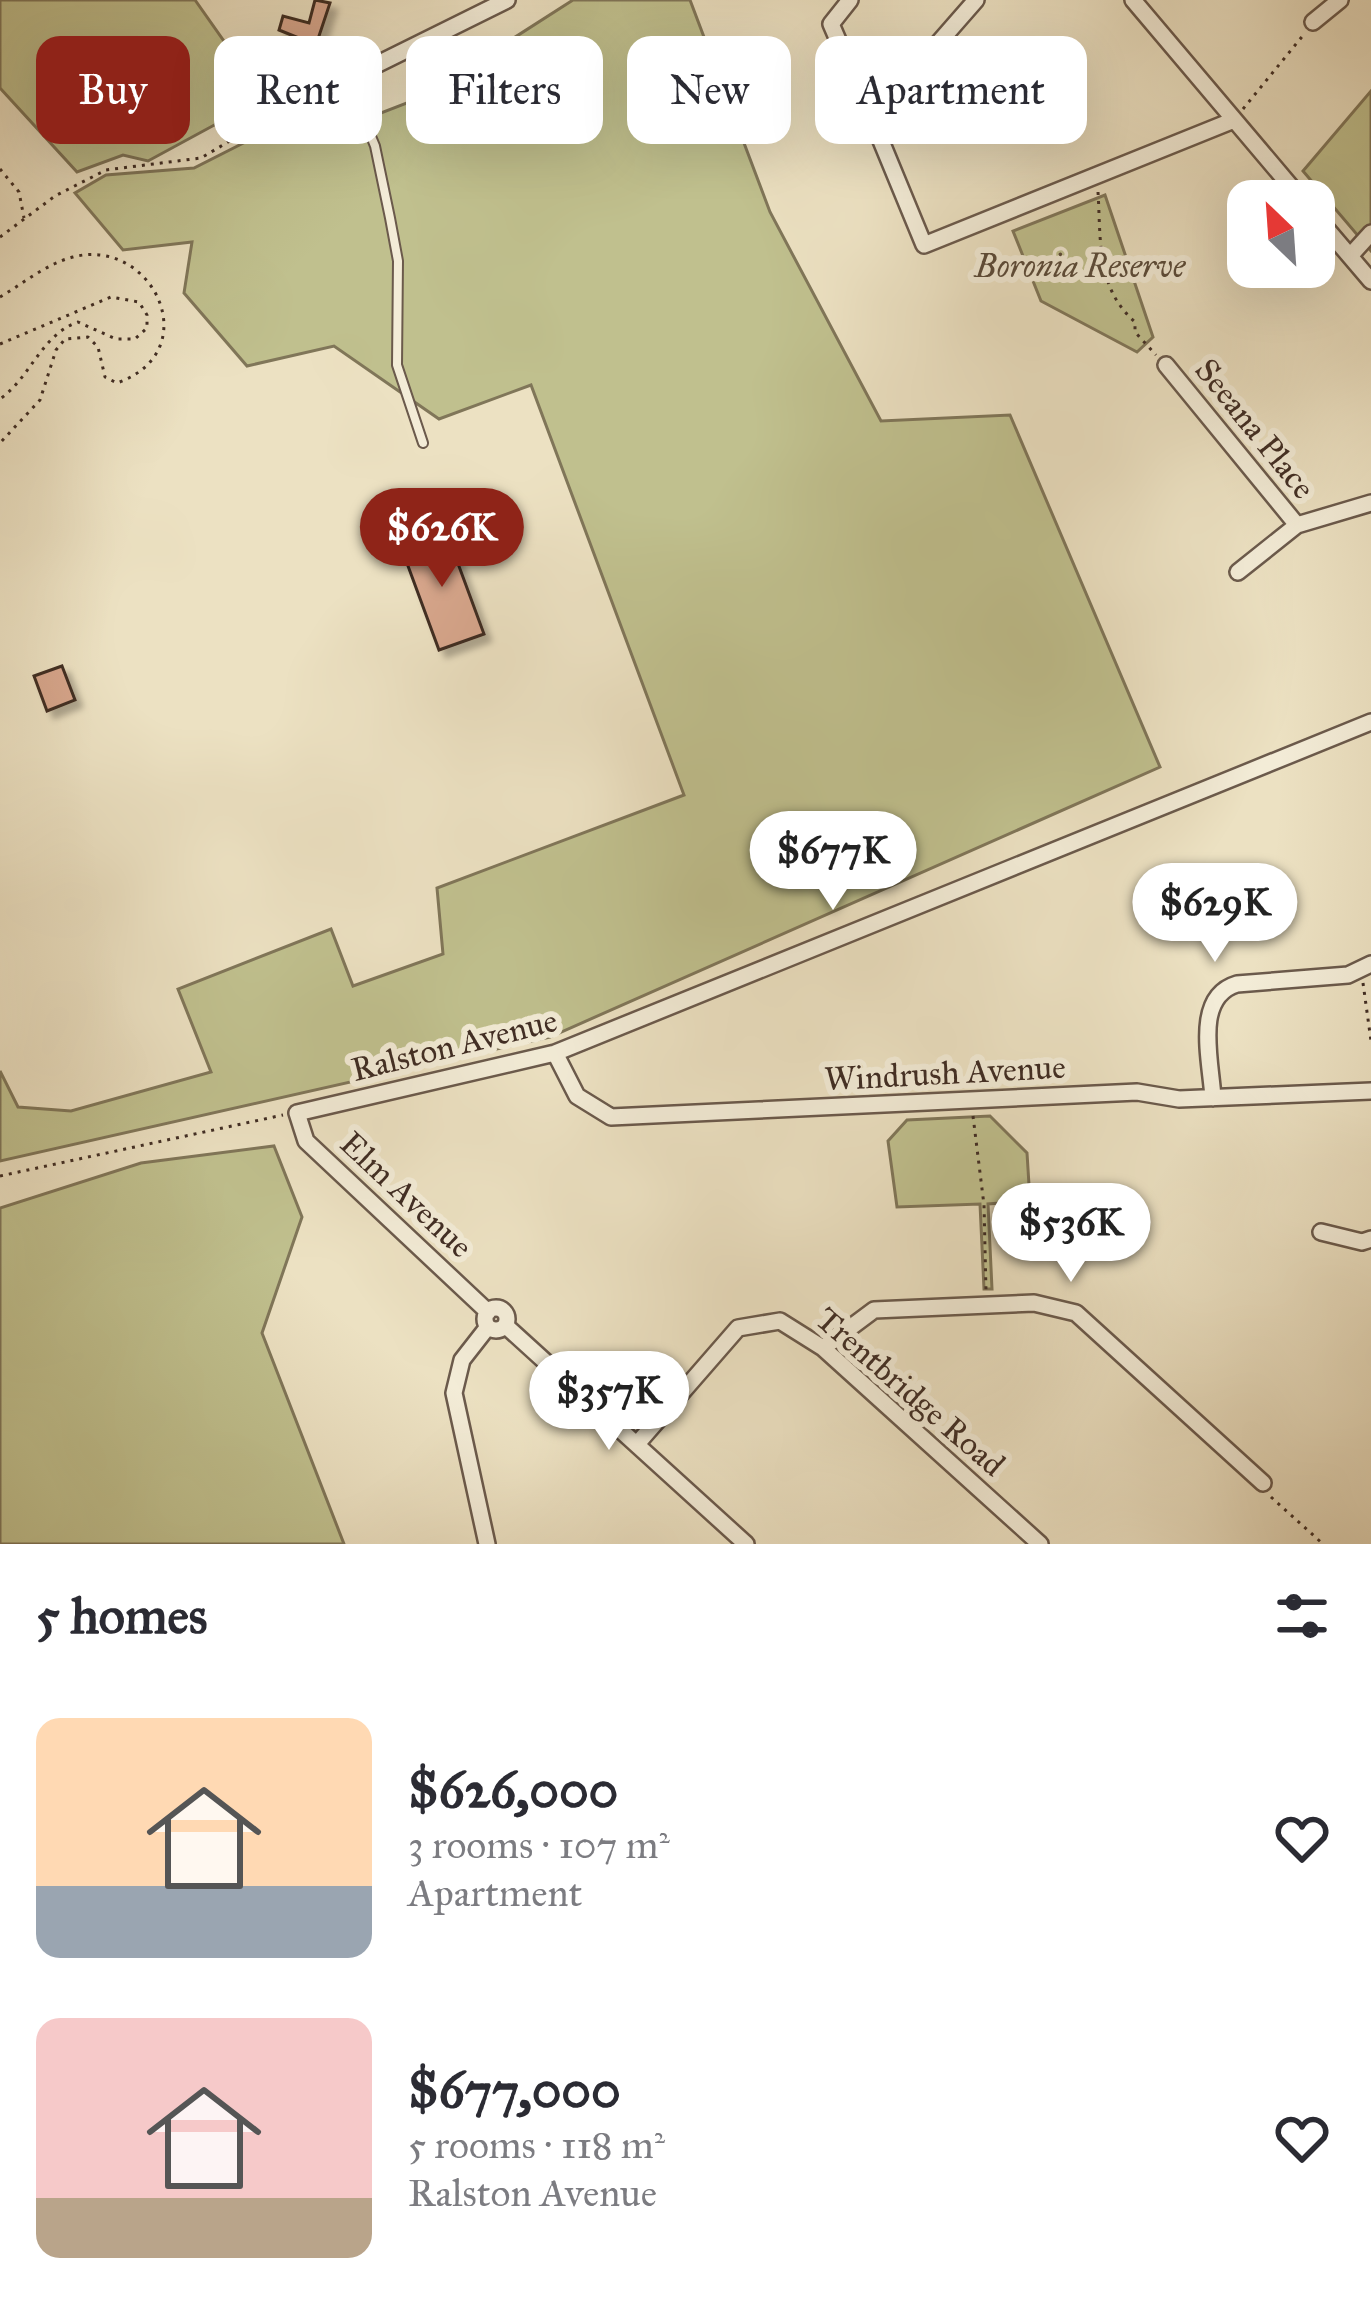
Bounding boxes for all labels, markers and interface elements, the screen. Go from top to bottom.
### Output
chip: Buy [36,36,190,144]
chip: Rent [214,36,382,144]
chip: Filters [406,36,603,144]
chip: New [627,36,791,144]
chip: Apartment [815,36,1087,144]
north arrow [1227,180,1335,288]
map controls [1227,180,1335,288]
park label: Boronia Reserve [973,246,1186,286]
street label: Seeana Place [1187,350,1324,507]
pin: $626K [358,488,526,590]
text: $626K [387,503,497,551]
pin: $677K [749,811,917,913]
text: $677K [777,826,889,874]
pin: $629K [1131,863,1299,965]
text: $629K [1159,878,1271,926]
street label: Ralston Avenue [347,1000,561,1090]
street label: Windrush Avenue [823,1047,1067,1099]
street label: Elm Avenue [332,1123,481,1266]
pin: $536K [987,1183,1155,1285]
text: $536K [1019,1198,1123,1246]
street label: Trentbridge Road [808,1299,1013,1485]
pin: $357K [525,1351,693,1453]
text: $357K [556,1366,662,1414]
icon: filters [1269,1583,1335,1649]
text: 5 homes [36,1585,207,1647]
text: $626,000 [408,1759,618,1821]
icon: home [132,1766,276,1910]
icon: heart [1269,1805,1335,1871]
text: 3 rooms · 107 m² [408,1821,670,1869]
text: Apartment [408,1869,582,1917]
text: $677,000 [408,2059,621,2121]
icon: home [132,2066,276,2210]
icon: heart [1269,2105,1335,2171]
text: 5 rooms · 118 m² [408,2121,665,2169]
text: Ralston Avenue [408,2169,657,2217]

